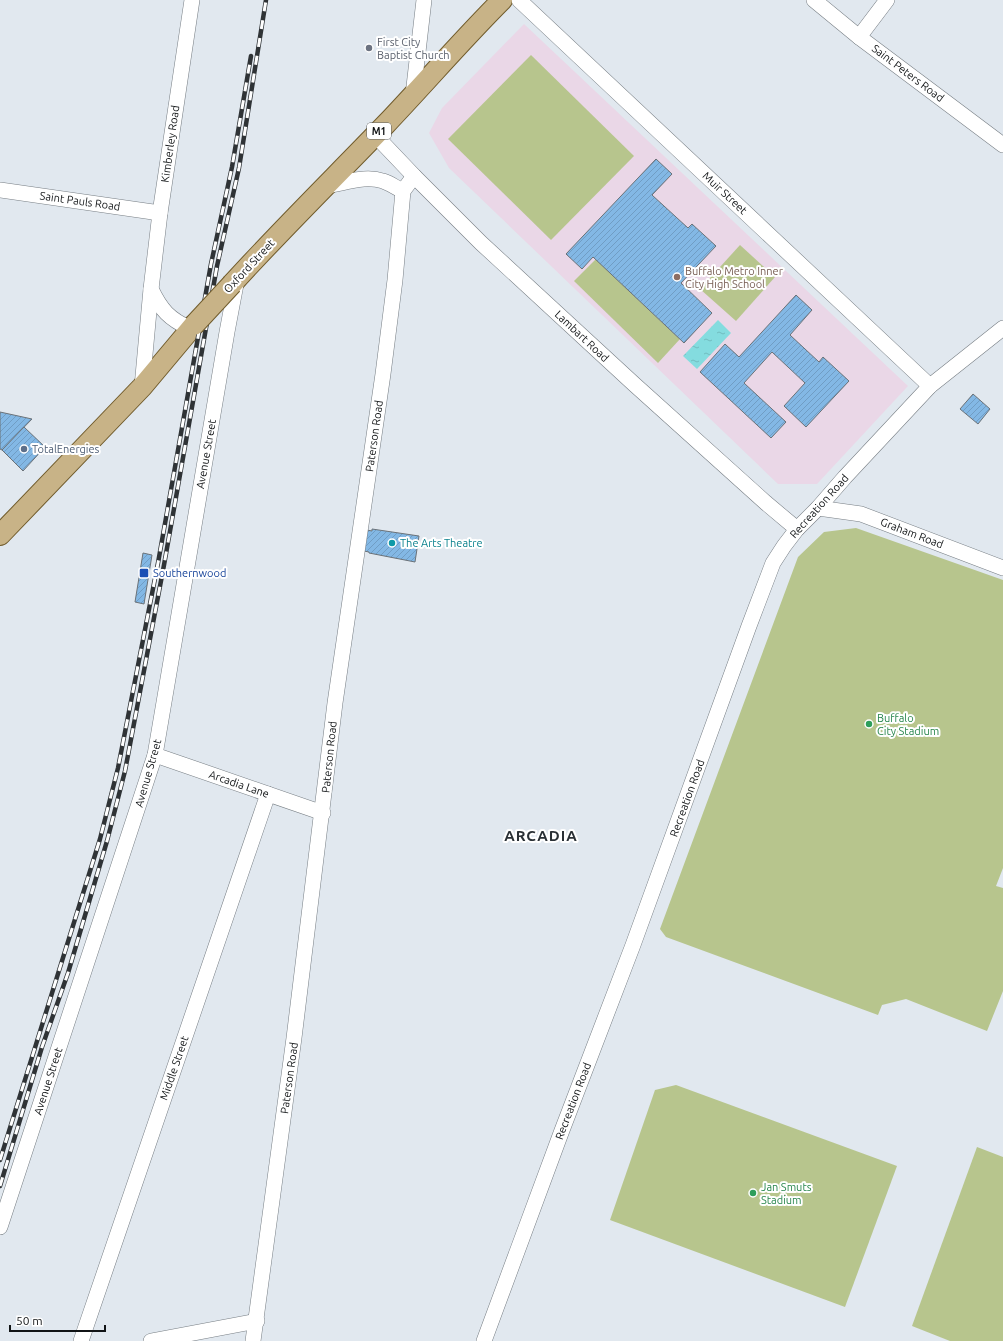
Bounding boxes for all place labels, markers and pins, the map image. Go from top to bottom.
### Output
place label: First City Baptist Church [377,36,450,61]
marker: First City Baptist Church [364,43,374,53]
place label: Buffalo Metro Inner City High School [685,265,784,290]
marker: Buffalo Metro Inner City High School [672,272,682,282]
place label: TotalEnergies [32,443,100,455]
marker: TotalEnergies [19,444,29,454]
place label: The Arts Theatre [400,537,483,549]
marker: The Arts Theatre [387,538,397,548]
marker: Southernwood [138,567,150,579]
place label: Southernwood [153,567,226,579]
place label: Buffalo City Stadium [877,712,939,737]
marker: Buffalo City Stadium [864,719,874,729]
place label: Jan Smuts Stadium [761,1181,812,1206]
marker: Jan Smuts Stadium [748,1188,758,1198]

